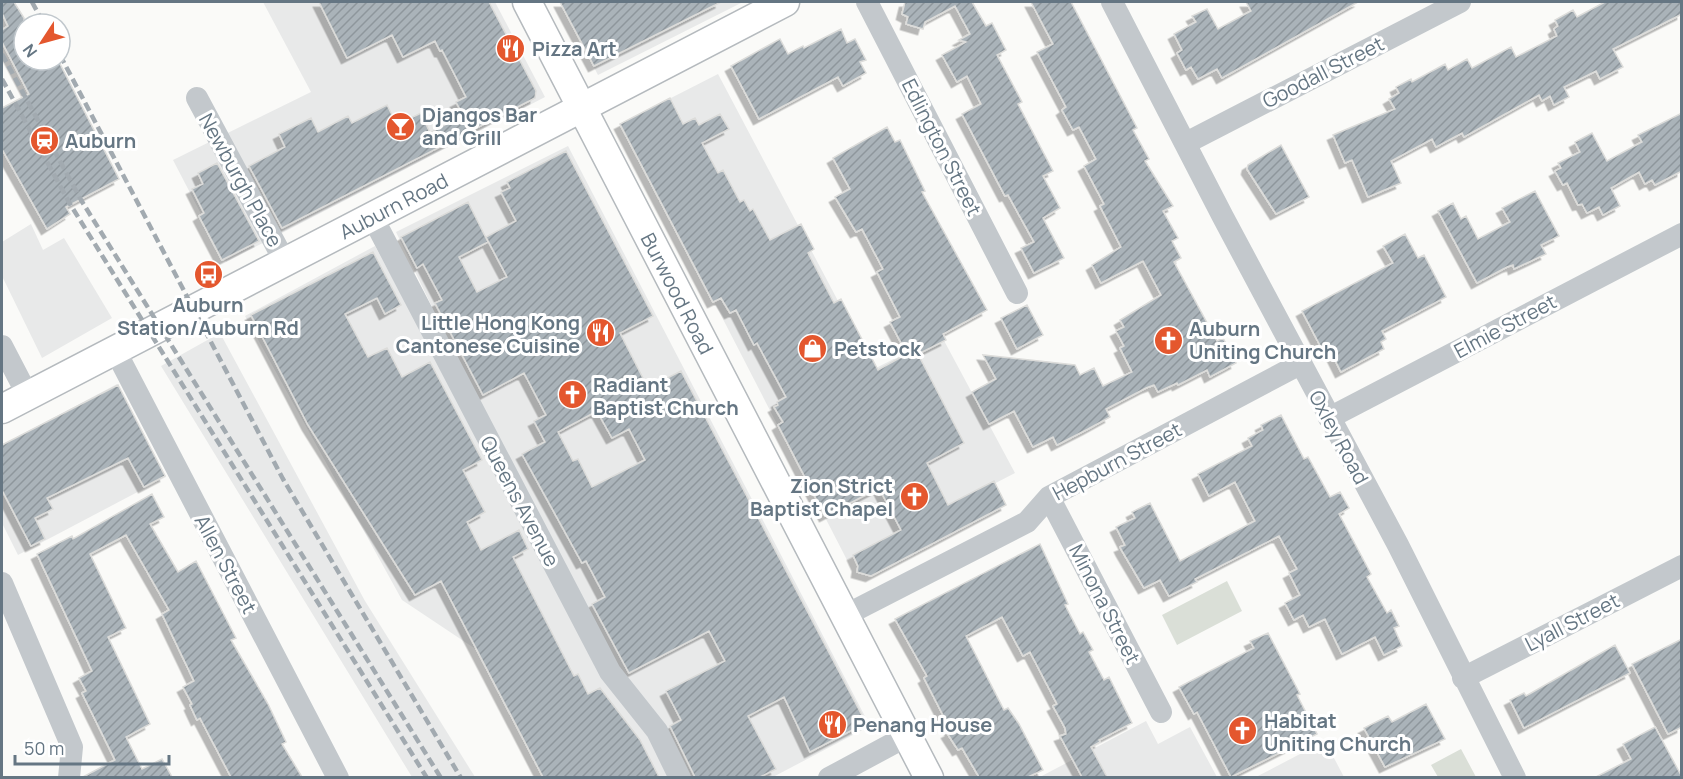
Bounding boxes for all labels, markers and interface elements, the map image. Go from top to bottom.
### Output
north arrow [12,12,72,72]
street label: Goodall Street [1258,30,1388,114]
restaurant icon: Pizza Art [495,32,527,64]
place label: Pizza Art [532,35,617,62]
text: N [18,40,42,62]
street label: Edlington Street [896,74,988,220]
place label: Djangos Bar and Grill [422,101,537,151]
street label: Newburgh Place [193,108,289,252]
bar icon: Djangos Bar and Grill [385,110,417,142]
station icon: Auburn [28,124,60,156]
place label: Auburn [65,127,136,154]
street label: Auburn Road [334,166,452,245]
street label: Burwood Road [635,228,721,359]
bus stop icon: Auburn Station/Auburn Rd [192,258,224,290]
street label: Elmie Street [1449,288,1561,364]
place label: Auburn Station/Auburn Rd [117,291,299,341]
place label: Little Hong Kong Cantonese Cuisine [396,309,580,359]
place label: Auburn Uniting Church [1189,315,1336,365]
restaurant icon: Little Hong Kong Cantonese Cuisine [585,317,617,349]
church icon: Auburn Uniting Church [1152,324,1184,356]
shop icon: Petstock [797,332,829,364]
place label: Petstock [834,335,922,362]
place label: Radiant Baptist Church [593,371,739,421]
church icon: Radiant Baptist Church [556,379,588,411]
street label: Oxley Road [1303,385,1375,489]
street label: Hepburn Street [1048,416,1186,506]
street label: Queens Avenue [474,431,566,571]
place label: Zion Strict Baptist Chapel [750,472,893,522]
church icon: Zion Strict Baptist Chapel [898,481,930,513]
street label: Allen Street [189,510,263,618]
street label: Minona Street [1063,540,1147,668]
street label: Lyall Street [1520,587,1624,657]
place label: Habitat Uniting Church [1264,707,1411,757]
restaurant icon: Penang House [816,708,848,740]
place label: Penang House [853,711,992,738]
church icon: Habitat Uniting Church [1227,715,1259,747]
scale bar [15,728,170,766]
text: 50 m [24,736,64,760]

